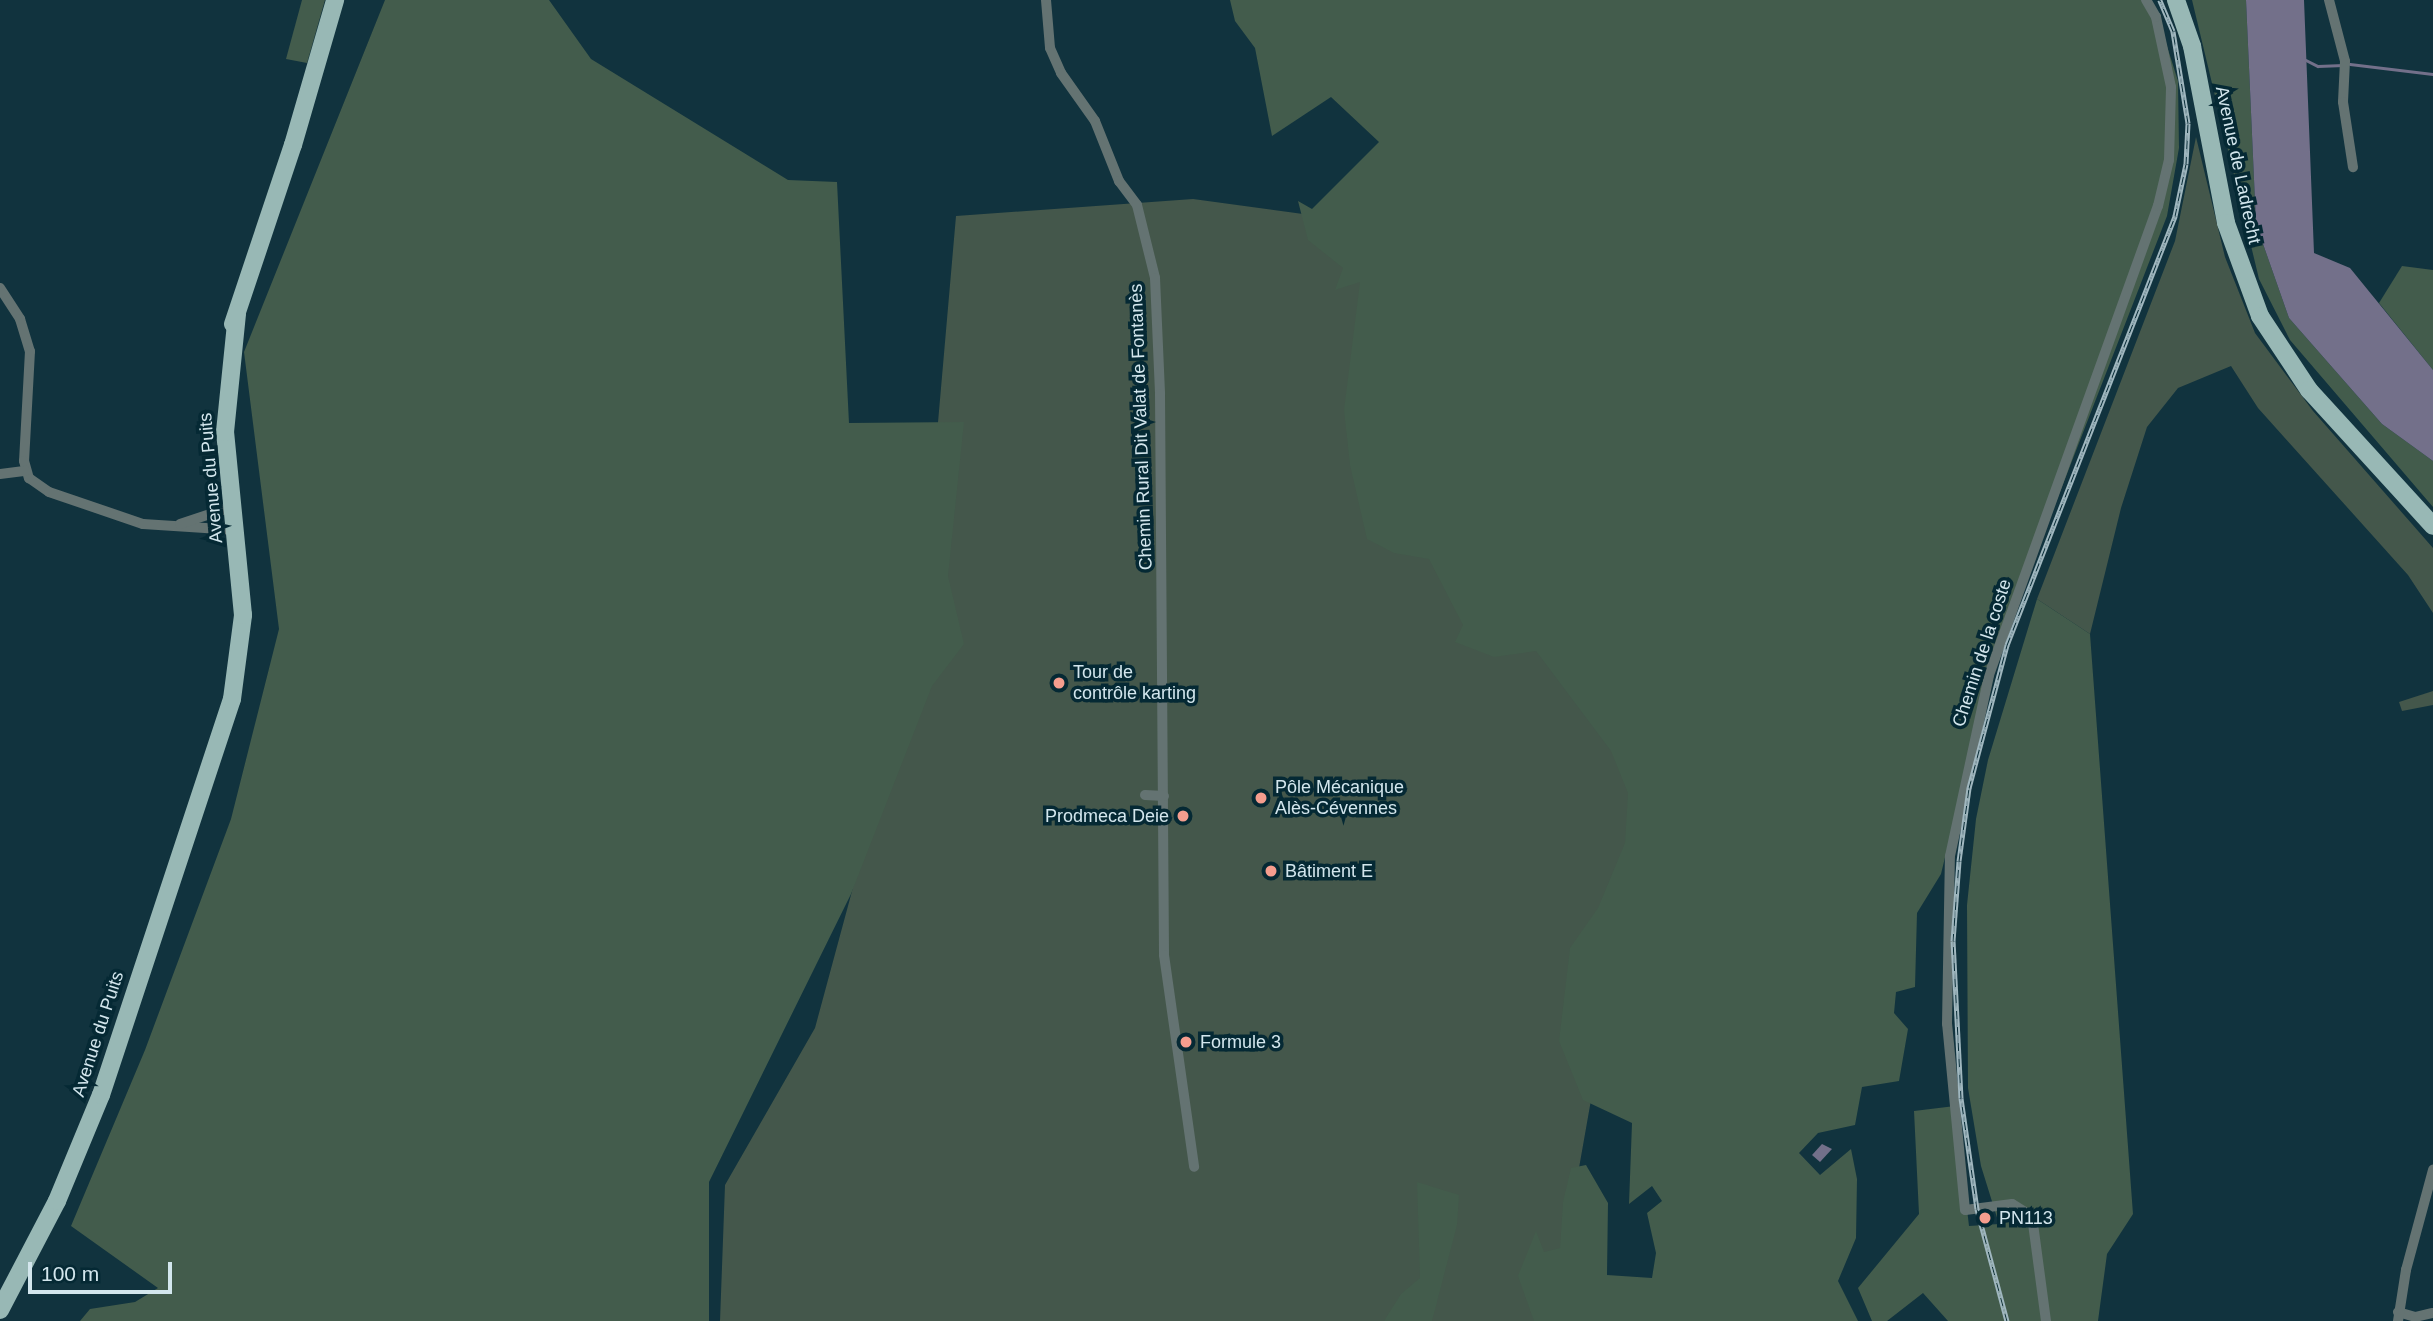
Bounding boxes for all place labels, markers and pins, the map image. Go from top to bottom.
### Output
place label: Tour de contrôle karting [1073,662,1196,704]
marker: Tour de contrôle karting [1051,675,1067,691]
place label: Pôle Mécanique Alès-Cévennes [1275,777,1404,820]
marker: Pôle Mécanique Alès-Cévennes [1253,790,1269,806]
place label: Prodmeca Deie [1045,805,1169,827]
marker: Prodmeca Deie [1175,808,1191,824]
place label: Bâtiment E [1285,860,1373,882]
marker: Bâtiment E [1263,863,1279,879]
place label: Formule 3 [1200,1031,1281,1053]
marker: Formule 3 [1178,1034,1194,1050]
place label: PN113 [1999,1207,2053,1229]
marker: PN113 [1977,1210,1993,1226]

